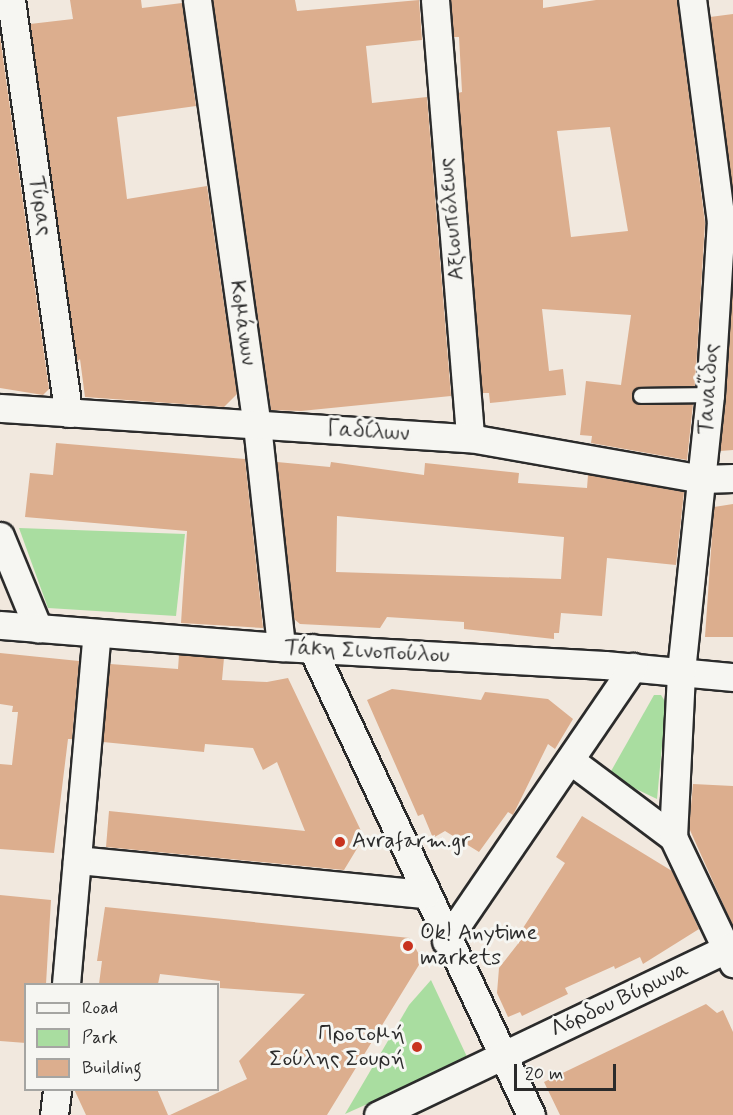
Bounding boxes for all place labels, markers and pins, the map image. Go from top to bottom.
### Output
place label: Avrafarm.gr [352,829,470,855]
marker: Avrafarm.gr [333,835,347,849]
place label: Ok! Anytime markets [420,920,537,972]
marker: Ok! Anytime markets [401,939,415,953]
place label: Προτομή Σούλης Σουρή [269,1021,405,1072]
marker: Προτομή Σούλης Σουρή [410,1040,424,1054]

